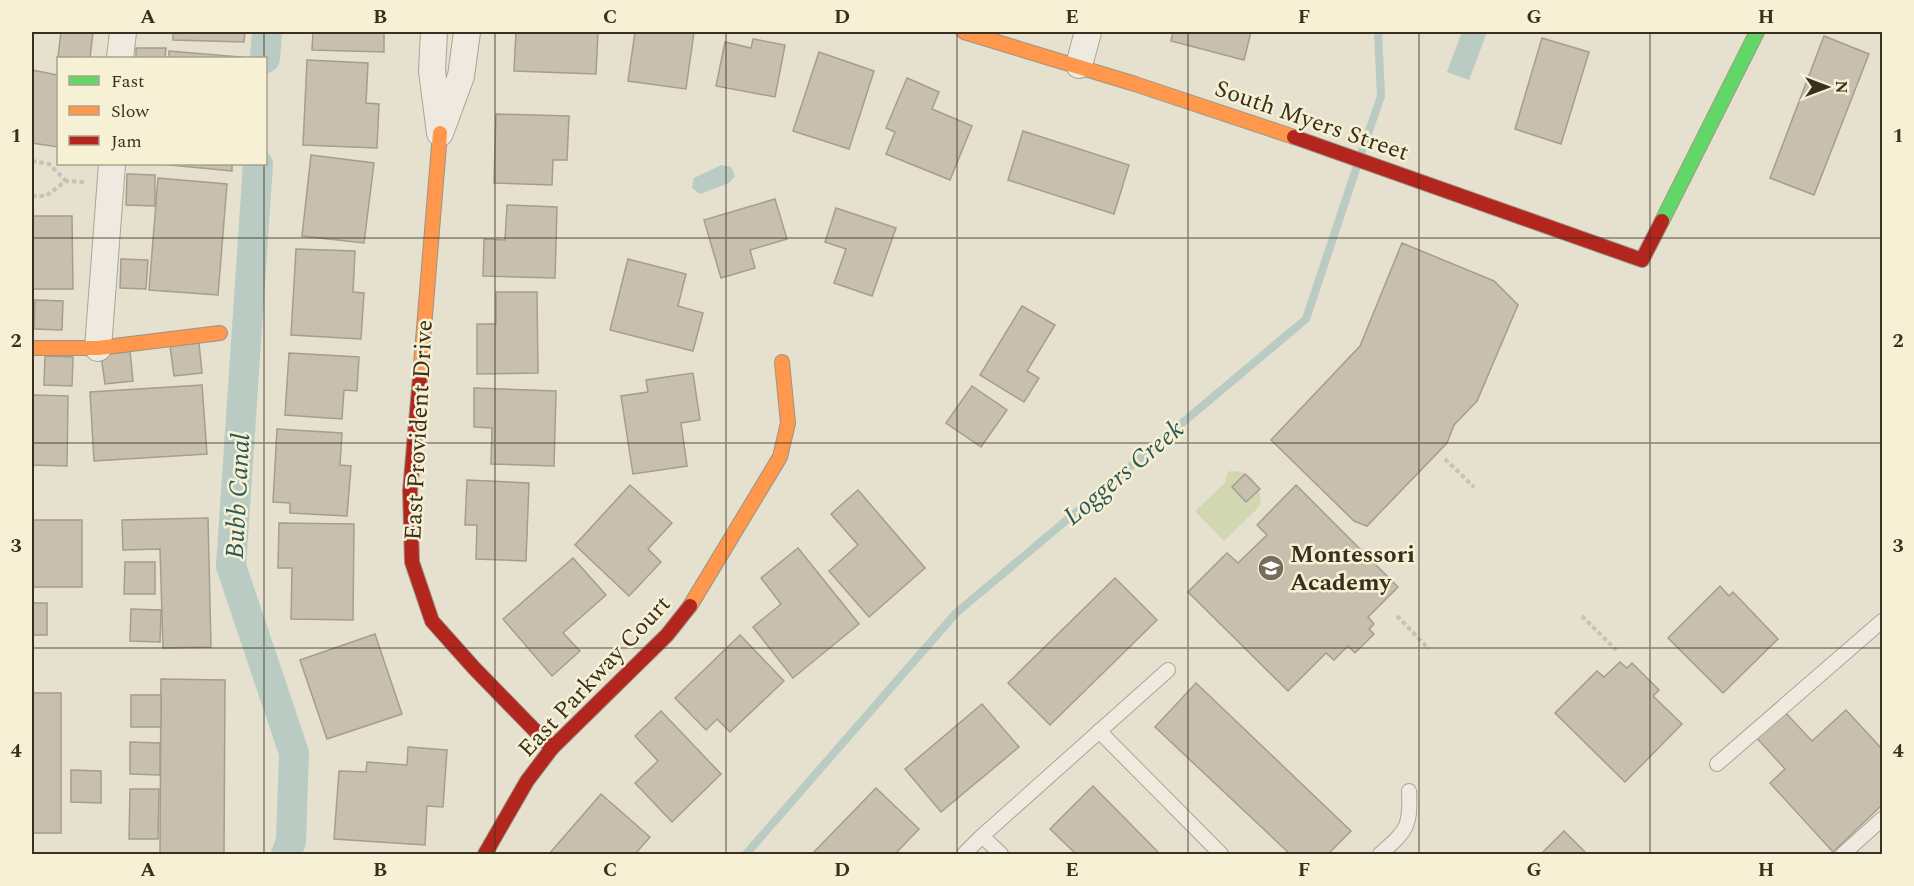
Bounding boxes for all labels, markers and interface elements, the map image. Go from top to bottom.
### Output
text: A [140,2,156,32]
text: B [373,2,387,32]
text: C [603,2,617,32]
text: D [834,2,850,32]
text: E [1065,2,1079,32]
text: F [1298,2,1310,32]
text: G [1526,2,1542,32]
text: H [1758,2,1774,32]
legend [57,57,267,165]
north arrow [1797,57,1857,117]
text: Fast [111,68,144,95]
street label: South Myers Street [1210,71,1414,171]
text: N [1829,80,1853,94]
text: Slow [111,98,150,125]
text: 1 [10,121,22,151]
text: 1 [1892,121,1904,151]
text: Jam [111,128,142,155]
street label: East Provident Drive [395,319,443,541]
text: 2 [10,326,22,356]
text: 2 [1892,326,1904,356]
water label: Loggers Creek [1054,410,1193,536]
water label: Bubb Canal [215,432,261,560]
text: 3 [10,531,22,561]
text: 3 [1892,531,1904,561]
place label: Montessori Academy [1290,537,1415,601]
school or university icon: Montessori Academy [1256,553,1286,583]
street label: East Parkway Court [510,587,680,766]
text: 4 [10,736,22,766]
text: 4 [1892,736,1904,766]
text: A [140,855,156,885]
text: B [373,855,387,885]
text: C [603,855,617,885]
text: D [834,855,850,885]
text: E [1065,855,1079,885]
text: F [1298,855,1310,885]
text: G [1526,855,1542,885]
text: H [1758,855,1774,885]

